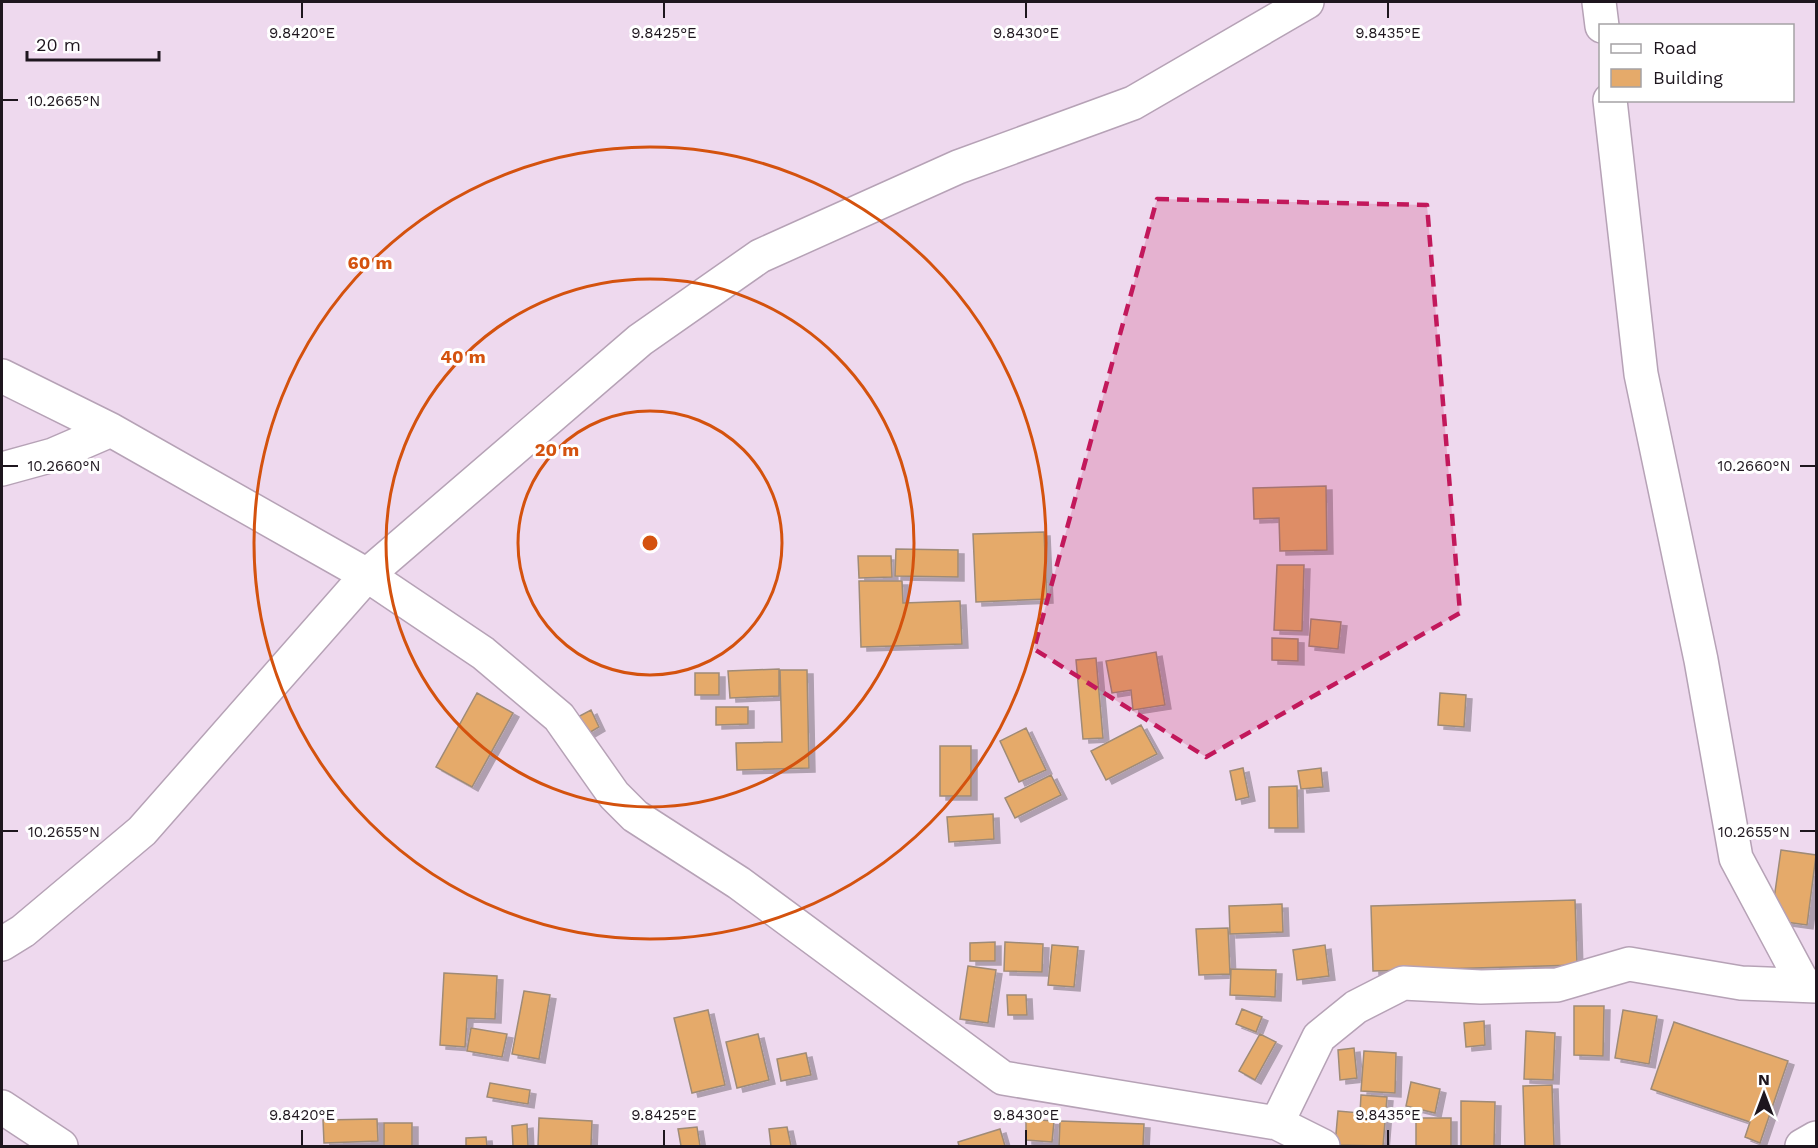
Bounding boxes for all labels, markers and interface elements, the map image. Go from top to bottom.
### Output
scale bar [27,24,159,62]
text: 9.8420°E [269,24,335,42]
text: 9.8425°E [631,24,697,42]
text: 9.8430°E [993,24,1059,42]
text: 9.8435°E [1355,24,1421,42]
legend [1599,24,1794,102]
text: 20 m [36,34,81,55]
text: Road [1653,37,1697,58]
text: Building [1653,67,1723,88]
text: 10.2665°N [28,92,100,110]
text: 60 m [348,252,392,273]
text: 40 m [440,346,486,367]
text: 20 m [535,439,579,460]
text: 10.2660°N [27,457,101,475]
text: 10.2660°N [1717,457,1791,475]
centre of rings [640,533,660,553]
text: 10.2655°N [28,823,100,841]
text: 10.2655°N [1718,823,1790,841]
north arrow [1734,1064,1794,1124]
text: N [1758,1070,1770,1089]
text: 9.8420°E [269,1106,335,1124]
text: 9.8425°E [631,1106,697,1124]
text: 9.8430°E [993,1106,1059,1124]
text: 9.8435°E [1355,1106,1421,1124]

